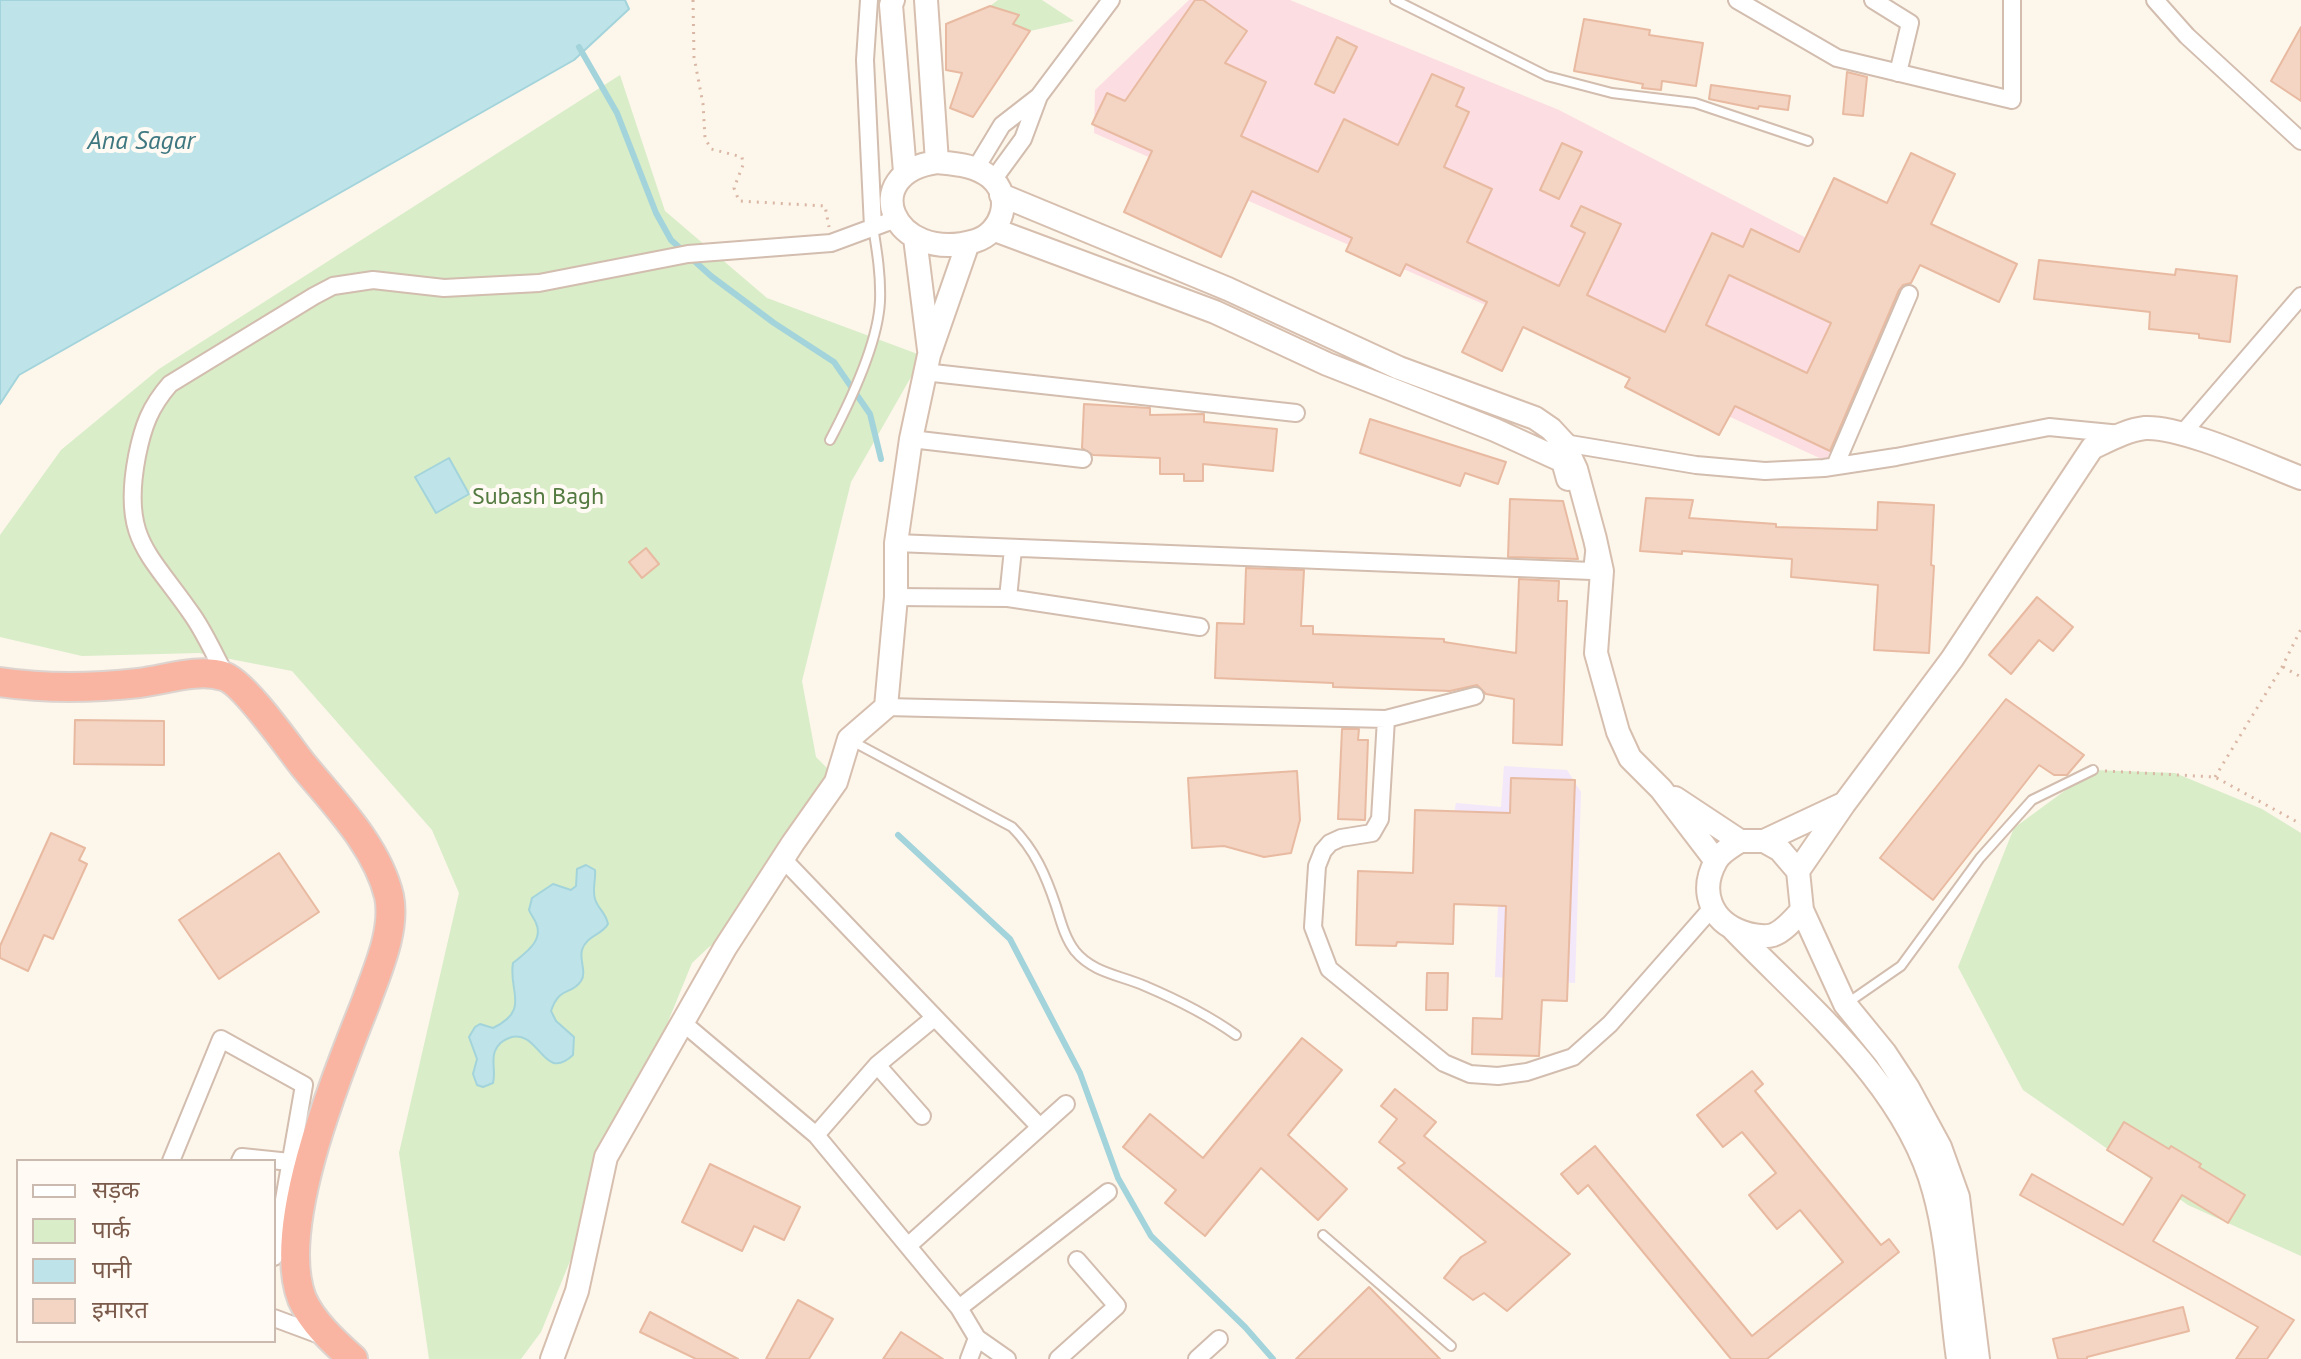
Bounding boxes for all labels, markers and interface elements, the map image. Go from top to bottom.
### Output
water label: Ana Sagar [87,126,195,158]
park label: Subash Bagh [472,483,604,511]
legend [16,1159,276,1343]
text: सड़क [92,1174,140,1205]
text: पार्क [92,1214,130,1245]
text: पानी [92,1254,131,1285]
text: इमारत [92,1294,148,1325]

